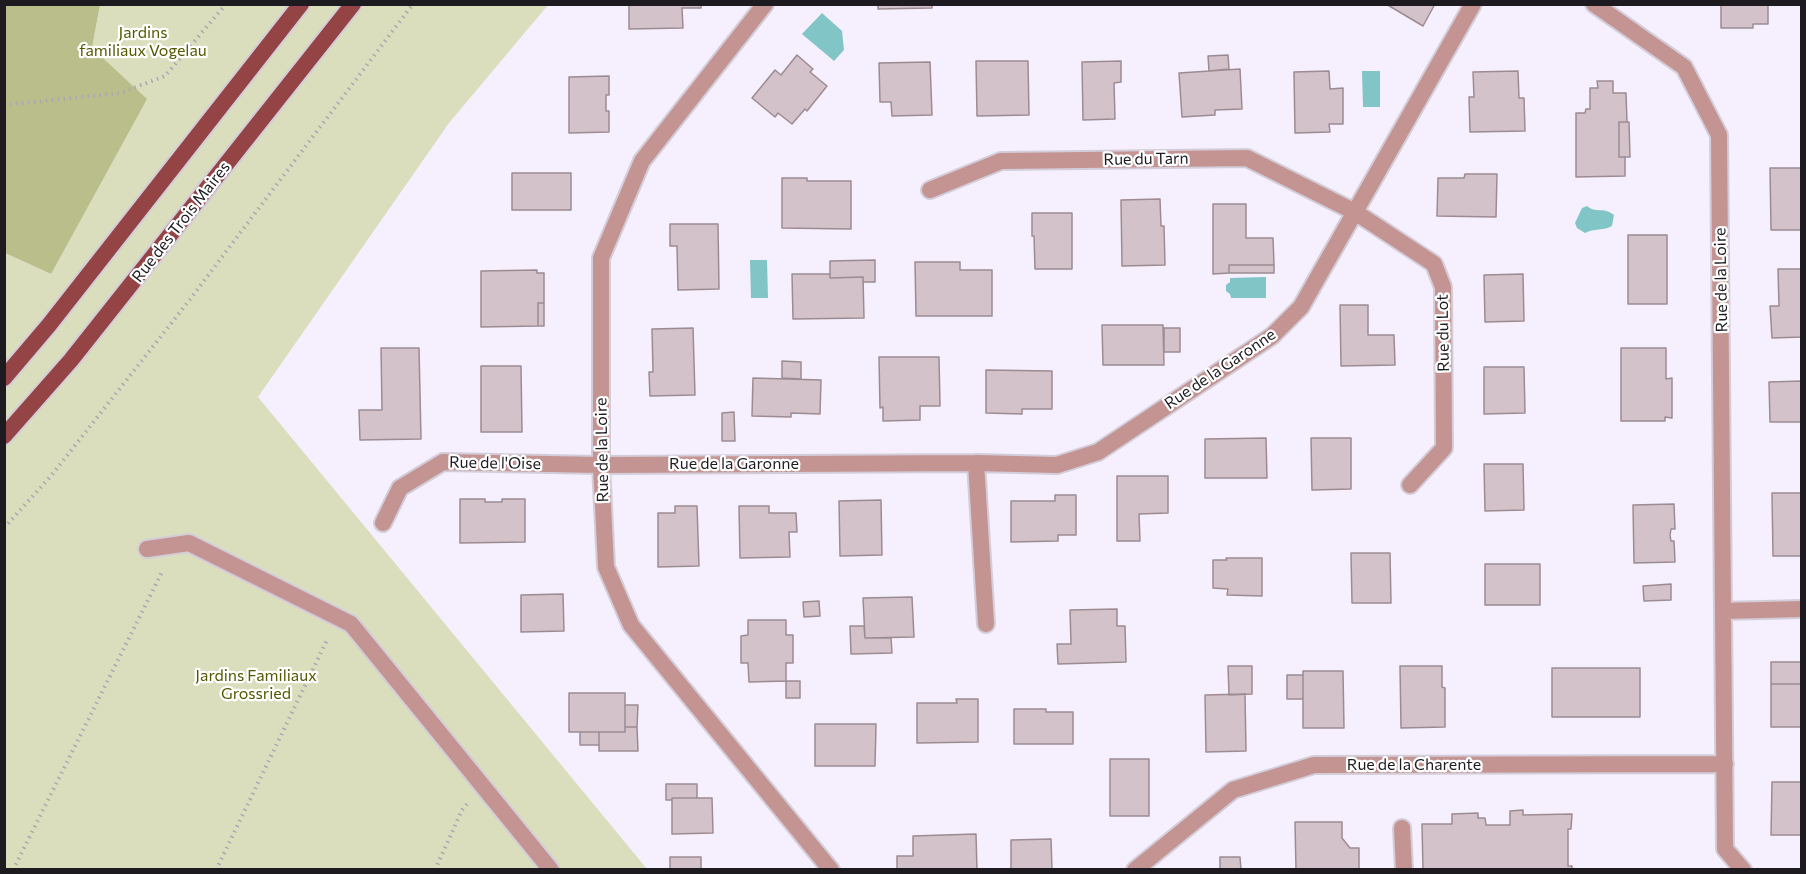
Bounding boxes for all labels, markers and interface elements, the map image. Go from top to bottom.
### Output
park label: Jardins familiaux Vogelau [79,23,207,61]
street label: Rue du Tarn [1103,149,1189,169]
street label: Rue des Trois Maires [128,158,234,286]
street label: Rue de la Loire [1710,227,1732,333]
street label: Rue du Lot [1433,294,1453,372]
street label: Rue de la Garonne [1161,325,1279,413]
street label: Rue de la Loire [591,397,613,503]
street label: Rue de l'Oise [449,453,541,473]
street label: Rue de la Garonne [669,454,799,474]
park label: Jardins Familiaux Grossried [195,666,317,704]
street label: Rue de la Charente [1347,755,1481,775]

